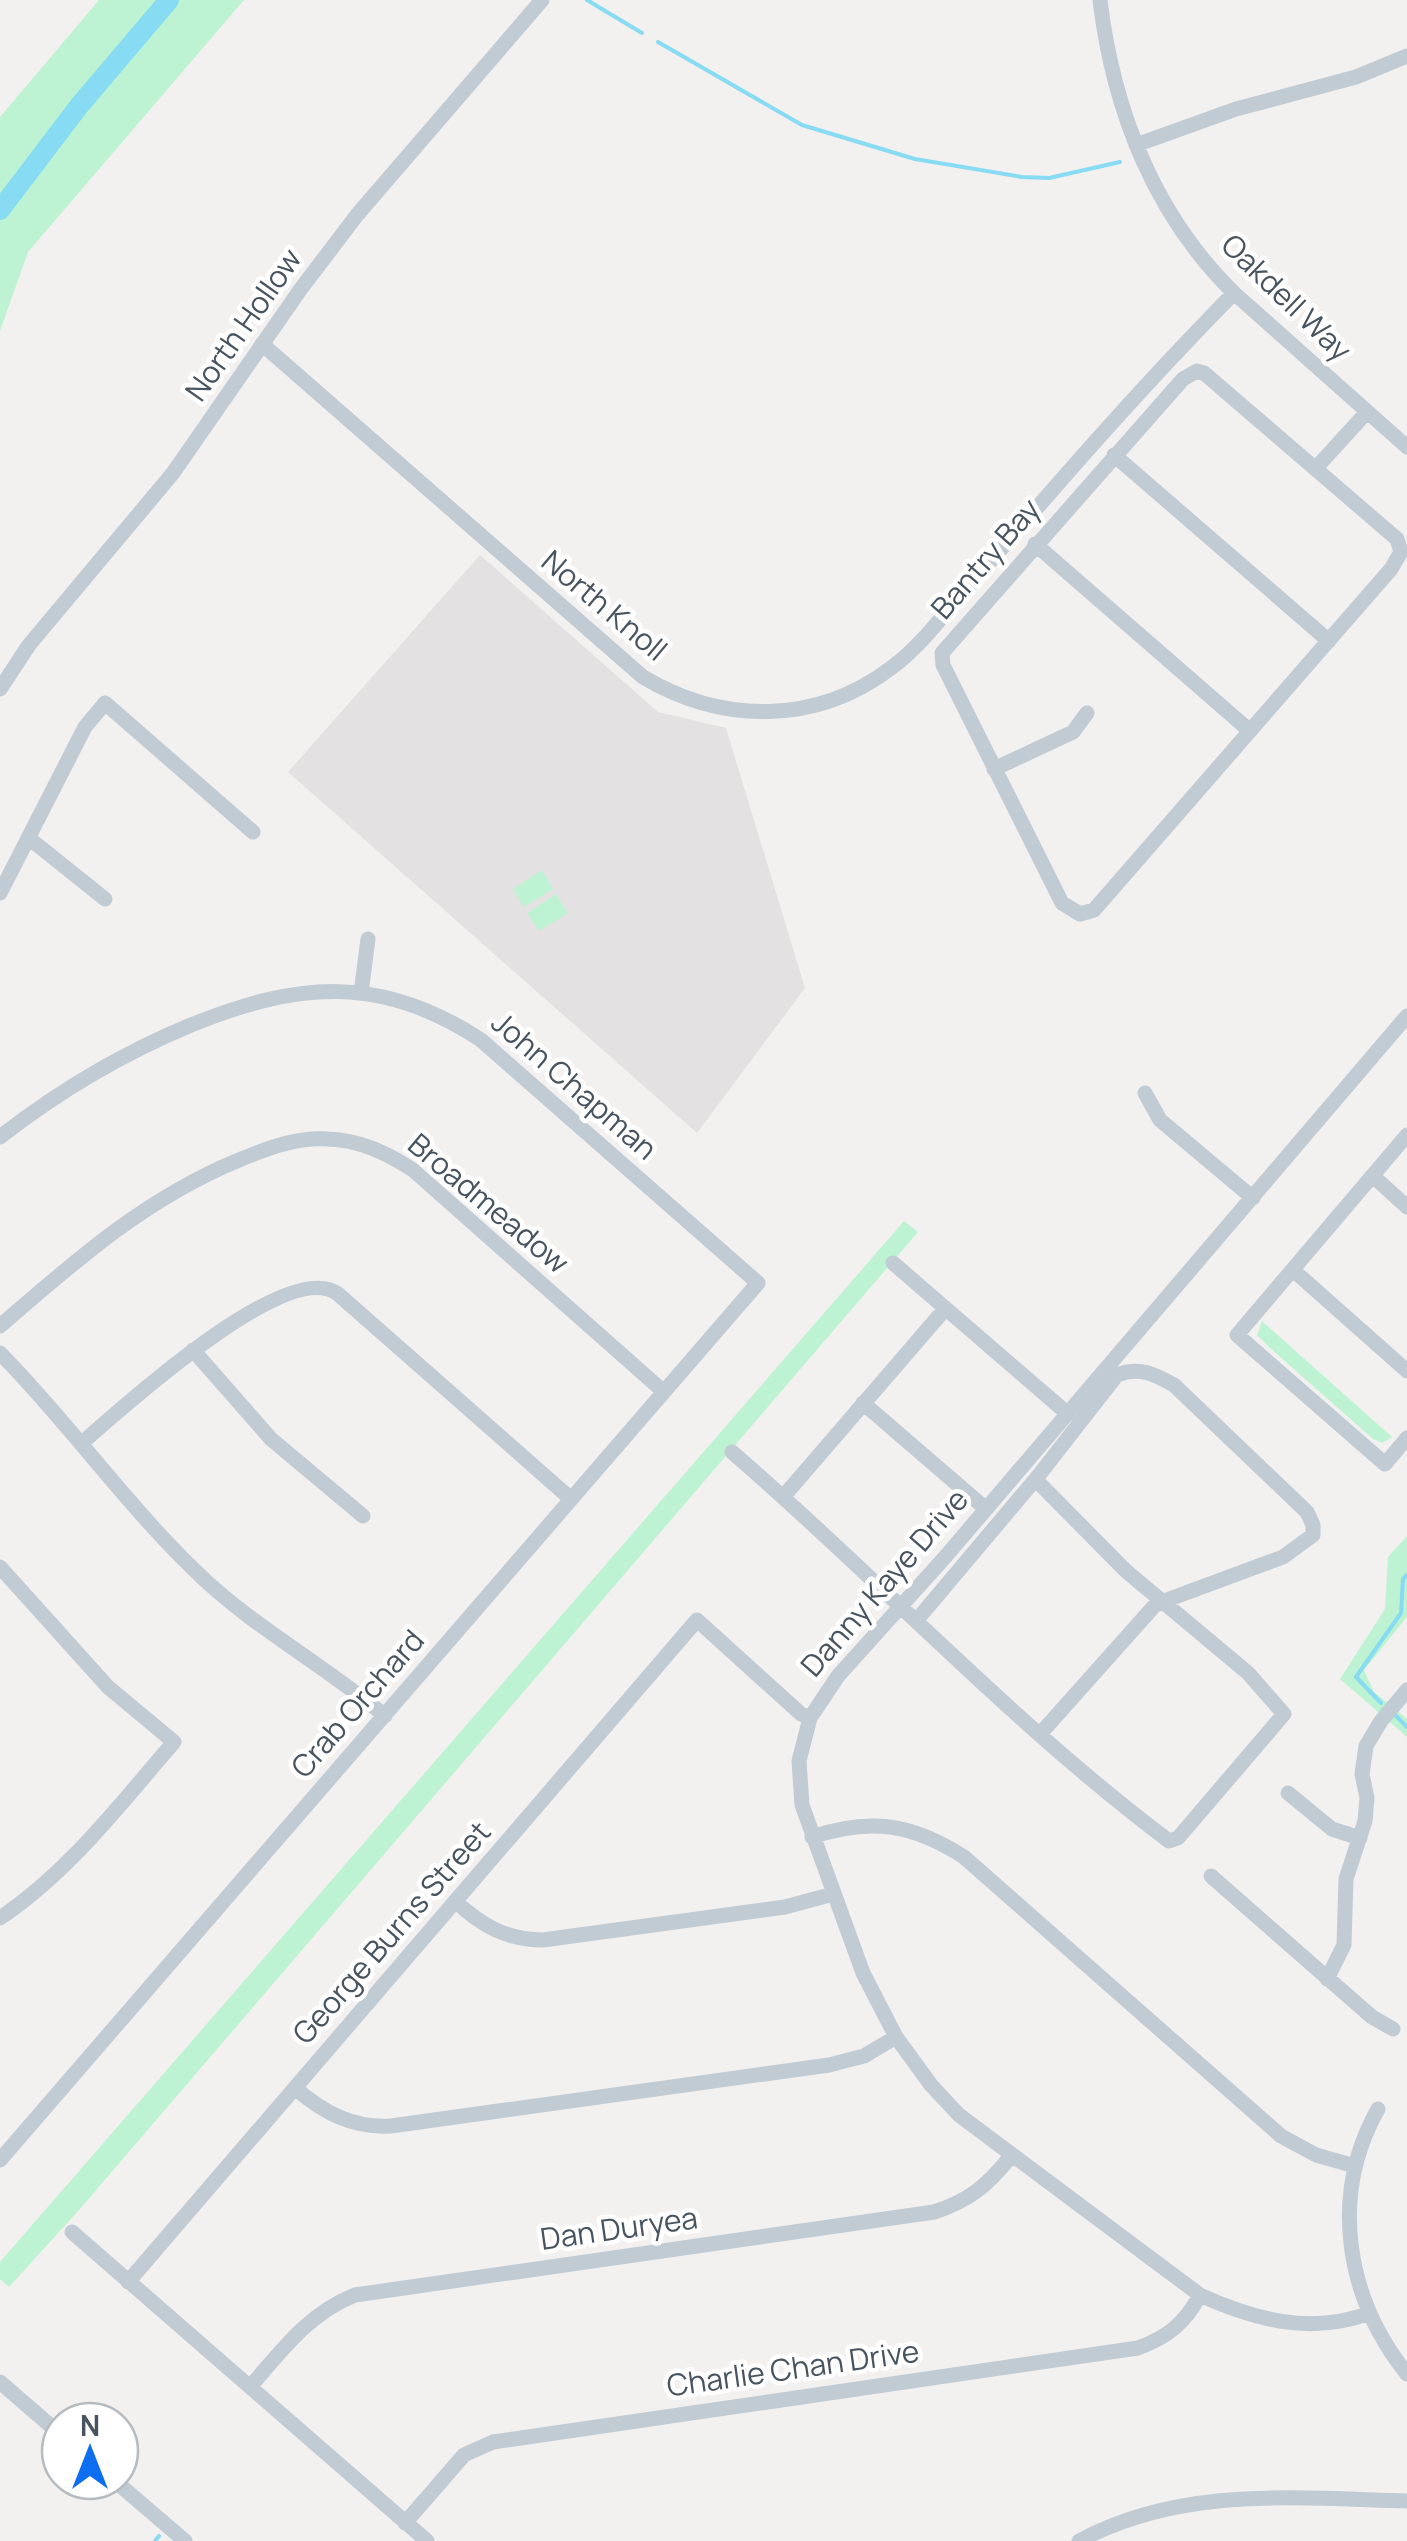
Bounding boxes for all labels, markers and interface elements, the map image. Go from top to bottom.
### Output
street label: Oakdell Way [1213,224,1361,370]
street label: North Hollow [175,240,310,409]
street label: Bantry Bay [921,489,1049,627]
street label: North Knoll [533,540,676,669]
street label: John Chapman [483,1002,667,1168]
street label: Broadmeadow [400,1123,578,1282]
street label: Danny Kaye Drive [791,1479,977,1685]
street label: Crab Orchard [281,1620,433,1786]
street label: George Burns Street [283,1812,499,2052]
street label: Dan Duryea [538,2196,700,2259]
street label: Charlie Chan Drive [664,2330,922,2406]
north arrow [40,2401,140,2501]
text: N [80,2406,100,2444]

